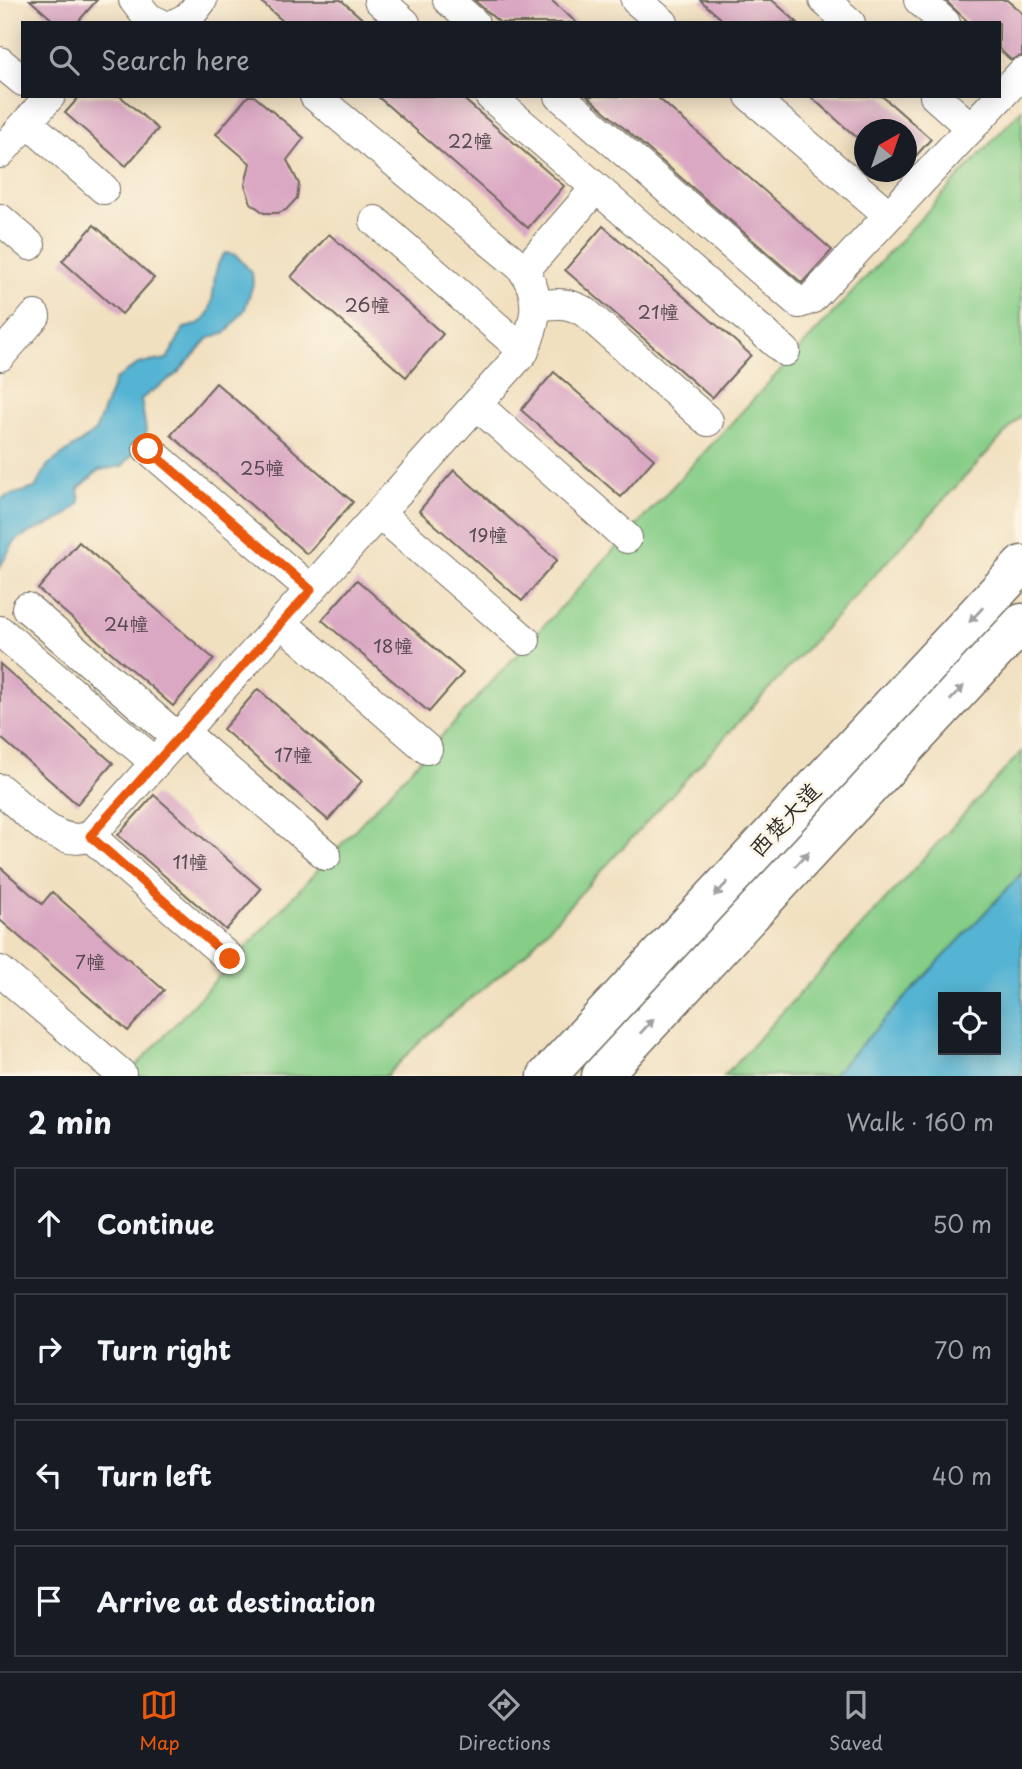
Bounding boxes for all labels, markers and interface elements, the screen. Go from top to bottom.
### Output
search box [21,21,1001,98]
text: Search here [101,40,250,79]
icon: search [45,41,83,79]
north arrow [854,119,917,182]
house number: 22幢 [448,126,493,154]
house number: 26幢 [344,290,391,318]
house number: 21幢 [638,297,679,325]
route start [132,433,163,464]
house number: 25幢 [240,453,285,481]
house number: 19幢 [469,520,508,548]
one-way arrow [968,606,984,623]
house number: 24幢 [104,609,149,637]
house number: 18幢 [373,631,414,659]
one-way arrow [949,684,965,702]
house number: 17幢 [274,740,313,768]
street label: 西楚大道 [740,773,828,865]
house number: 11幢 [173,847,208,875]
one-way arrow [794,850,810,868]
one-way arrow [713,880,729,898]
route end [214,943,245,974]
house number: 7幢 [75,947,106,975]
map controls [938,992,1001,1055]
button: locate [938,992,1001,1055]
one-way arrow [639,1018,655,1035]
text: 2 min [28,1099,112,1144]
text: Walk · 160 m [846,1104,994,1139]
icon: ahead [30,1204,68,1242]
text: Continue [97,1204,214,1243]
text: 50 m [932,1206,992,1241]
icon: right [30,1330,68,1368]
text: Turn right [97,1330,231,1369]
text: 70 m [934,1332,992,1367]
icon: left [30,1456,68,1494]
text: Turn left [97,1456,212,1495]
text: 40 m [932,1458,992,1493]
icon: arrive [30,1582,68,1620]
text: Arrive at destination [97,1582,376,1621]
tab: Map [139,1686,180,1756]
tab: Directions [458,1686,551,1756]
tab: Saved [829,1686,883,1756]

